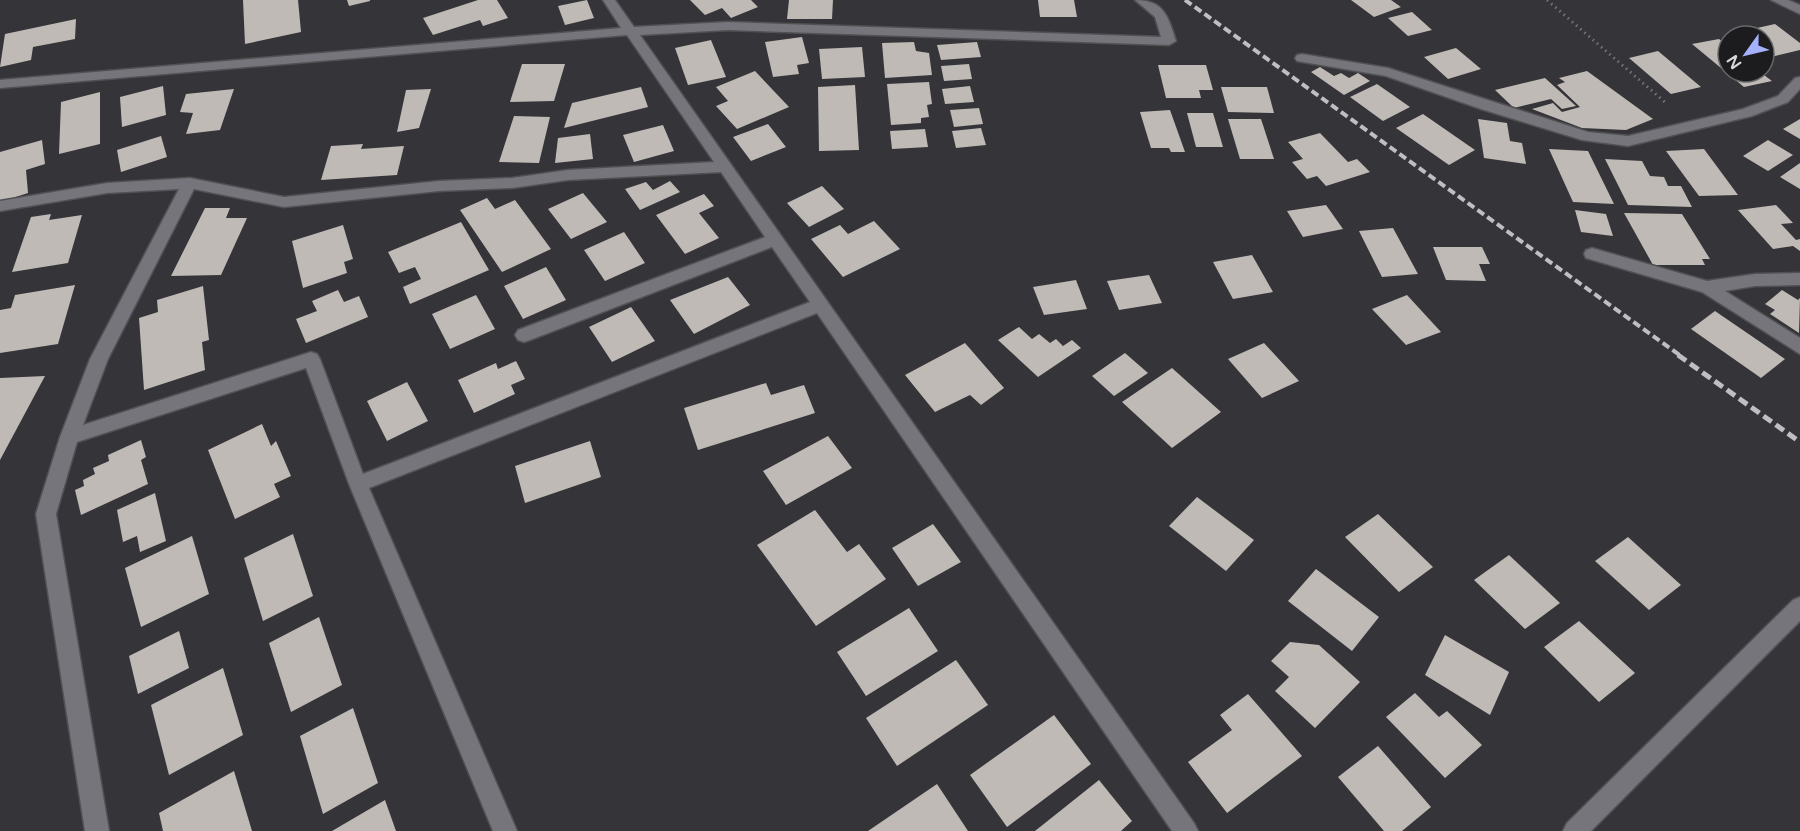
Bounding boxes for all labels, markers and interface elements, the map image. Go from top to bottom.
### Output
north arrow [1716,24,1776,84]
text: N [1723,51,1746,73]

